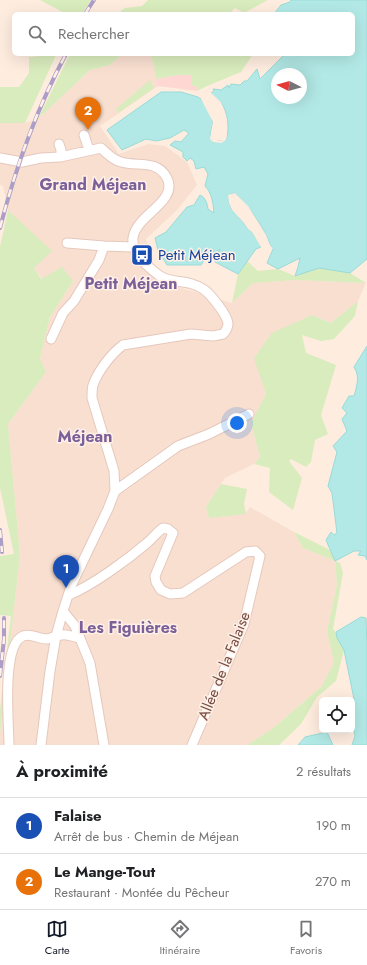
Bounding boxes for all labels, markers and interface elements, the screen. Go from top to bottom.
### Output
search box [12,12,355,56]
icon: search [26,23,48,45]
text: Rechercher [58,23,130,45]
north arrow [271,68,307,104]
pin: 2 [75,97,101,130]
district label: Grand Méjean [40,173,146,196]
bus stop icon: Petit Méjean [129,242,155,268]
place label: Petit Méjean [158,244,236,266]
district label: Petit Méjean [85,272,177,295]
your location [227,413,247,433]
district label: Méjean [58,425,112,448]
pin: 1 [53,555,79,588]
street label: Allée de la Falaise [192,608,256,724]
district label: Les Figuières [79,616,177,639]
map controls [319,697,355,733]
button: locate [319,697,355,733]
text: À proximité [16,759,108,783]
text: 2 résultats [296,762,351,781]
text: Falaise [54,805,102,827]
text: 1 [26,816,32,835]
text: 190 m [316,816,351,835]
text: Arrêt de bus · Chemin de Méjean [54,827,239,846]
text: Le Mange-Tout [54,861,155,883]
text: 2 [25,872,33,891]
text: 270 m [315,872,351,891]
text: Restaurant · Montée du Pêcheur [54,883,229,902]
tab: Carte [45,918,70,958]
tab: Itinéraire [159,918,200,958]
tab: Favoris [290,918,322,958]

